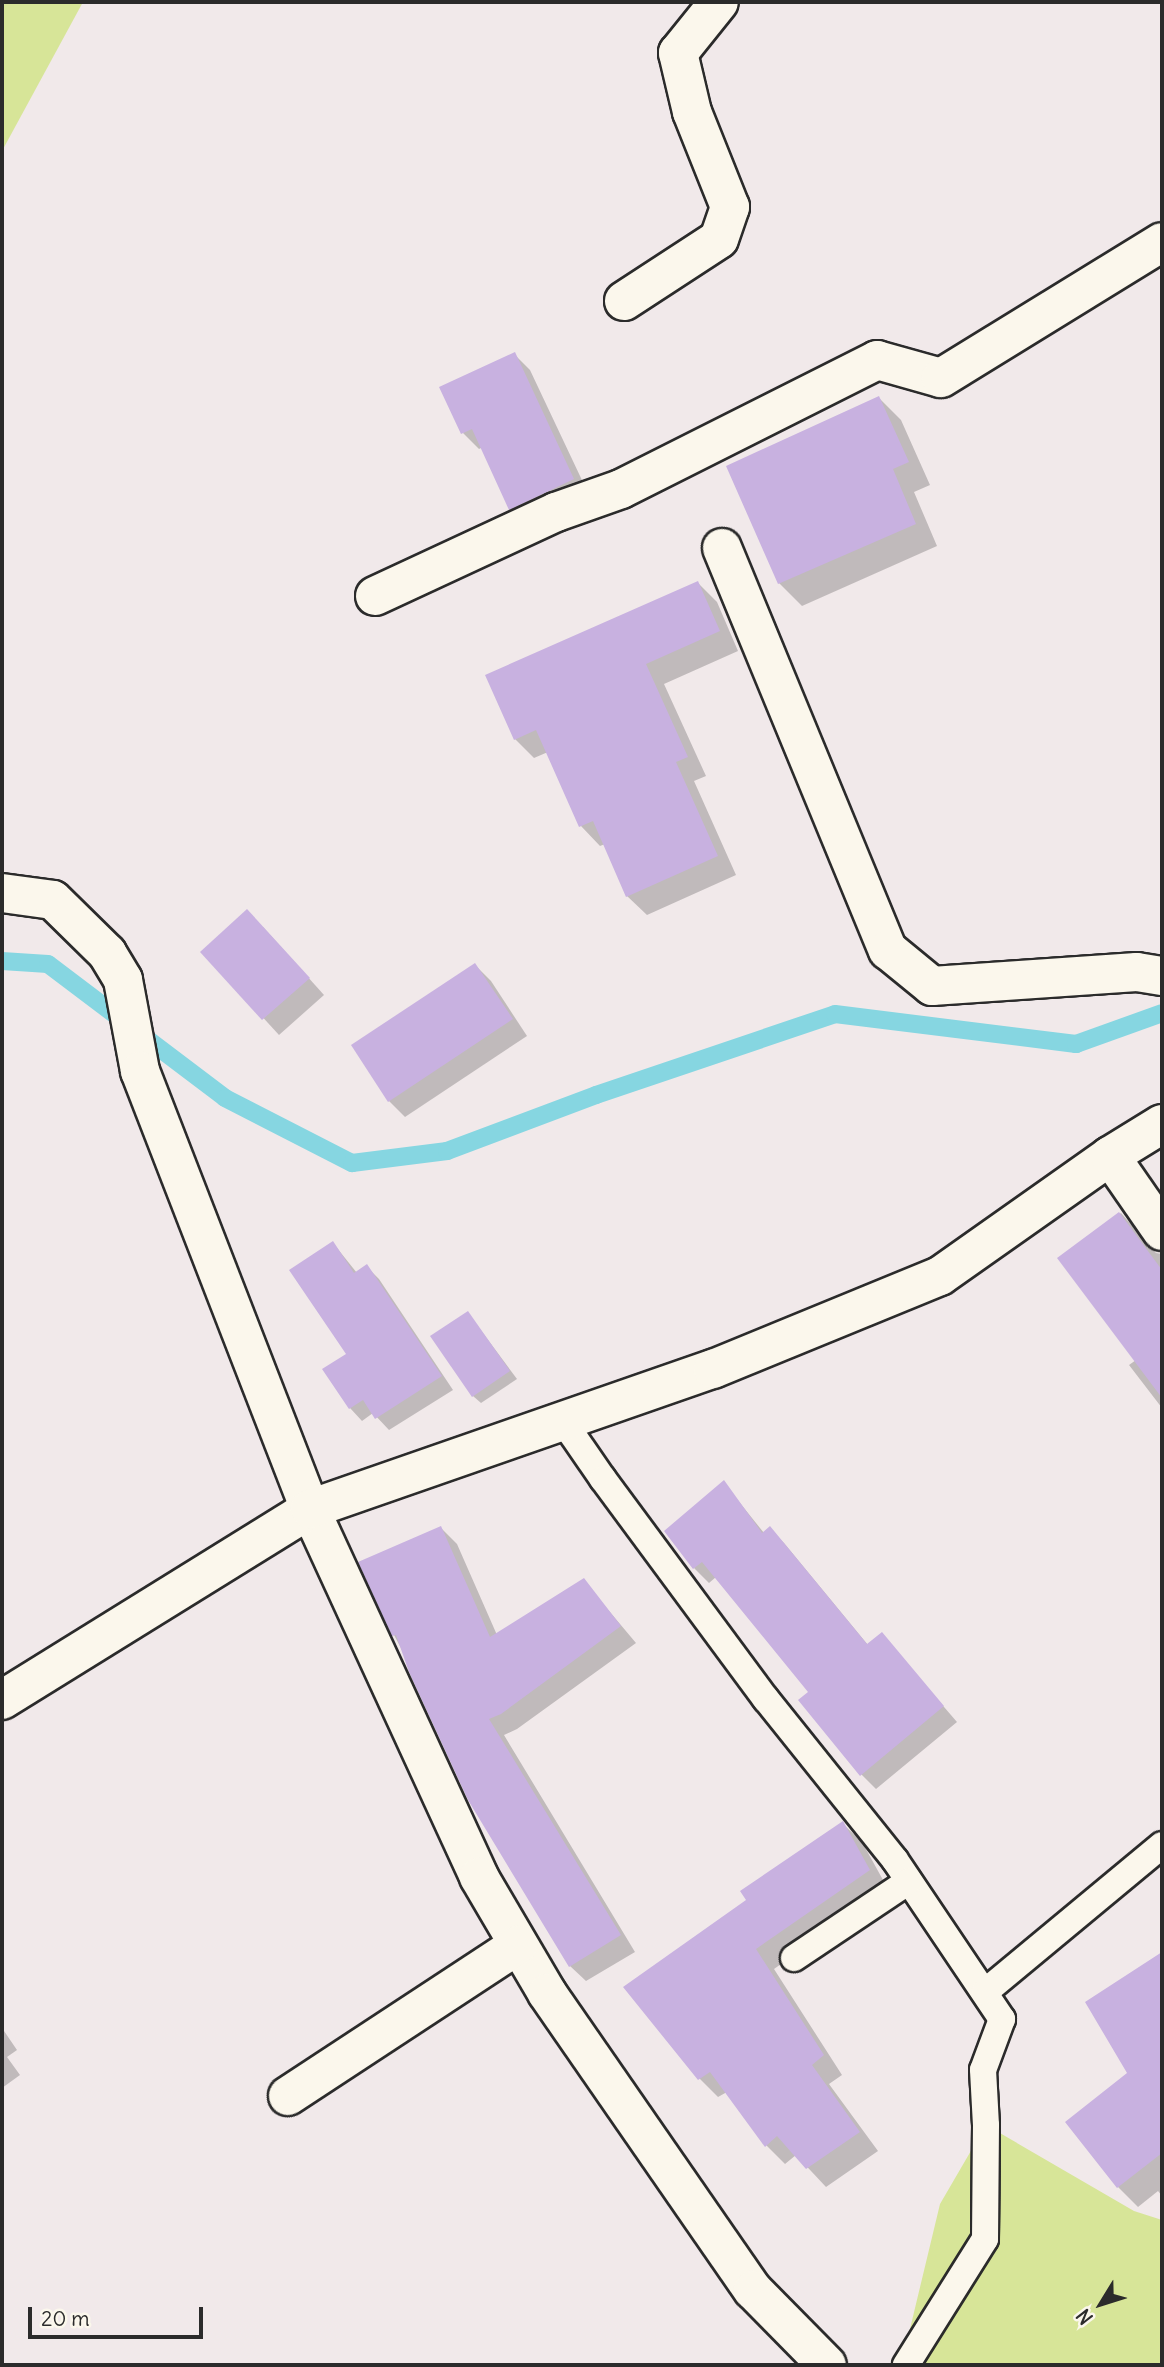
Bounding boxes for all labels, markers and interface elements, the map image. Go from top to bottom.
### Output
north arrow [1066,2269,1136,2339]
scale bar [32,2294,206,2338]
text: N [1071,2304,1098,2330]
text: 20 m [41,2305,90,2332]

